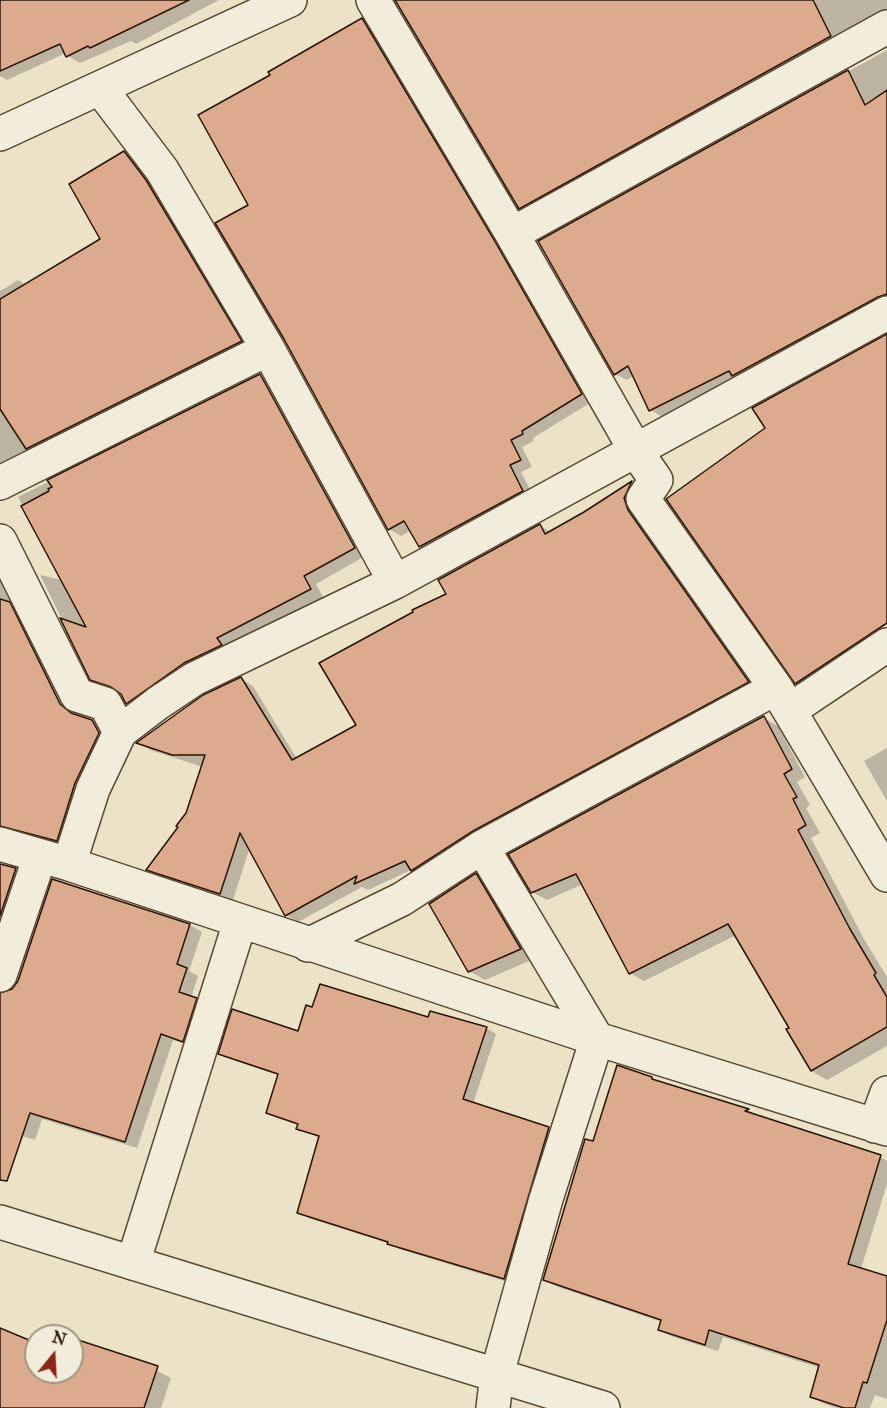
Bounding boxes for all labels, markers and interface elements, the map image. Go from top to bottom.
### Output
north arrow [24,1324,84,1384]
text: N [50,1327,68,1349]

